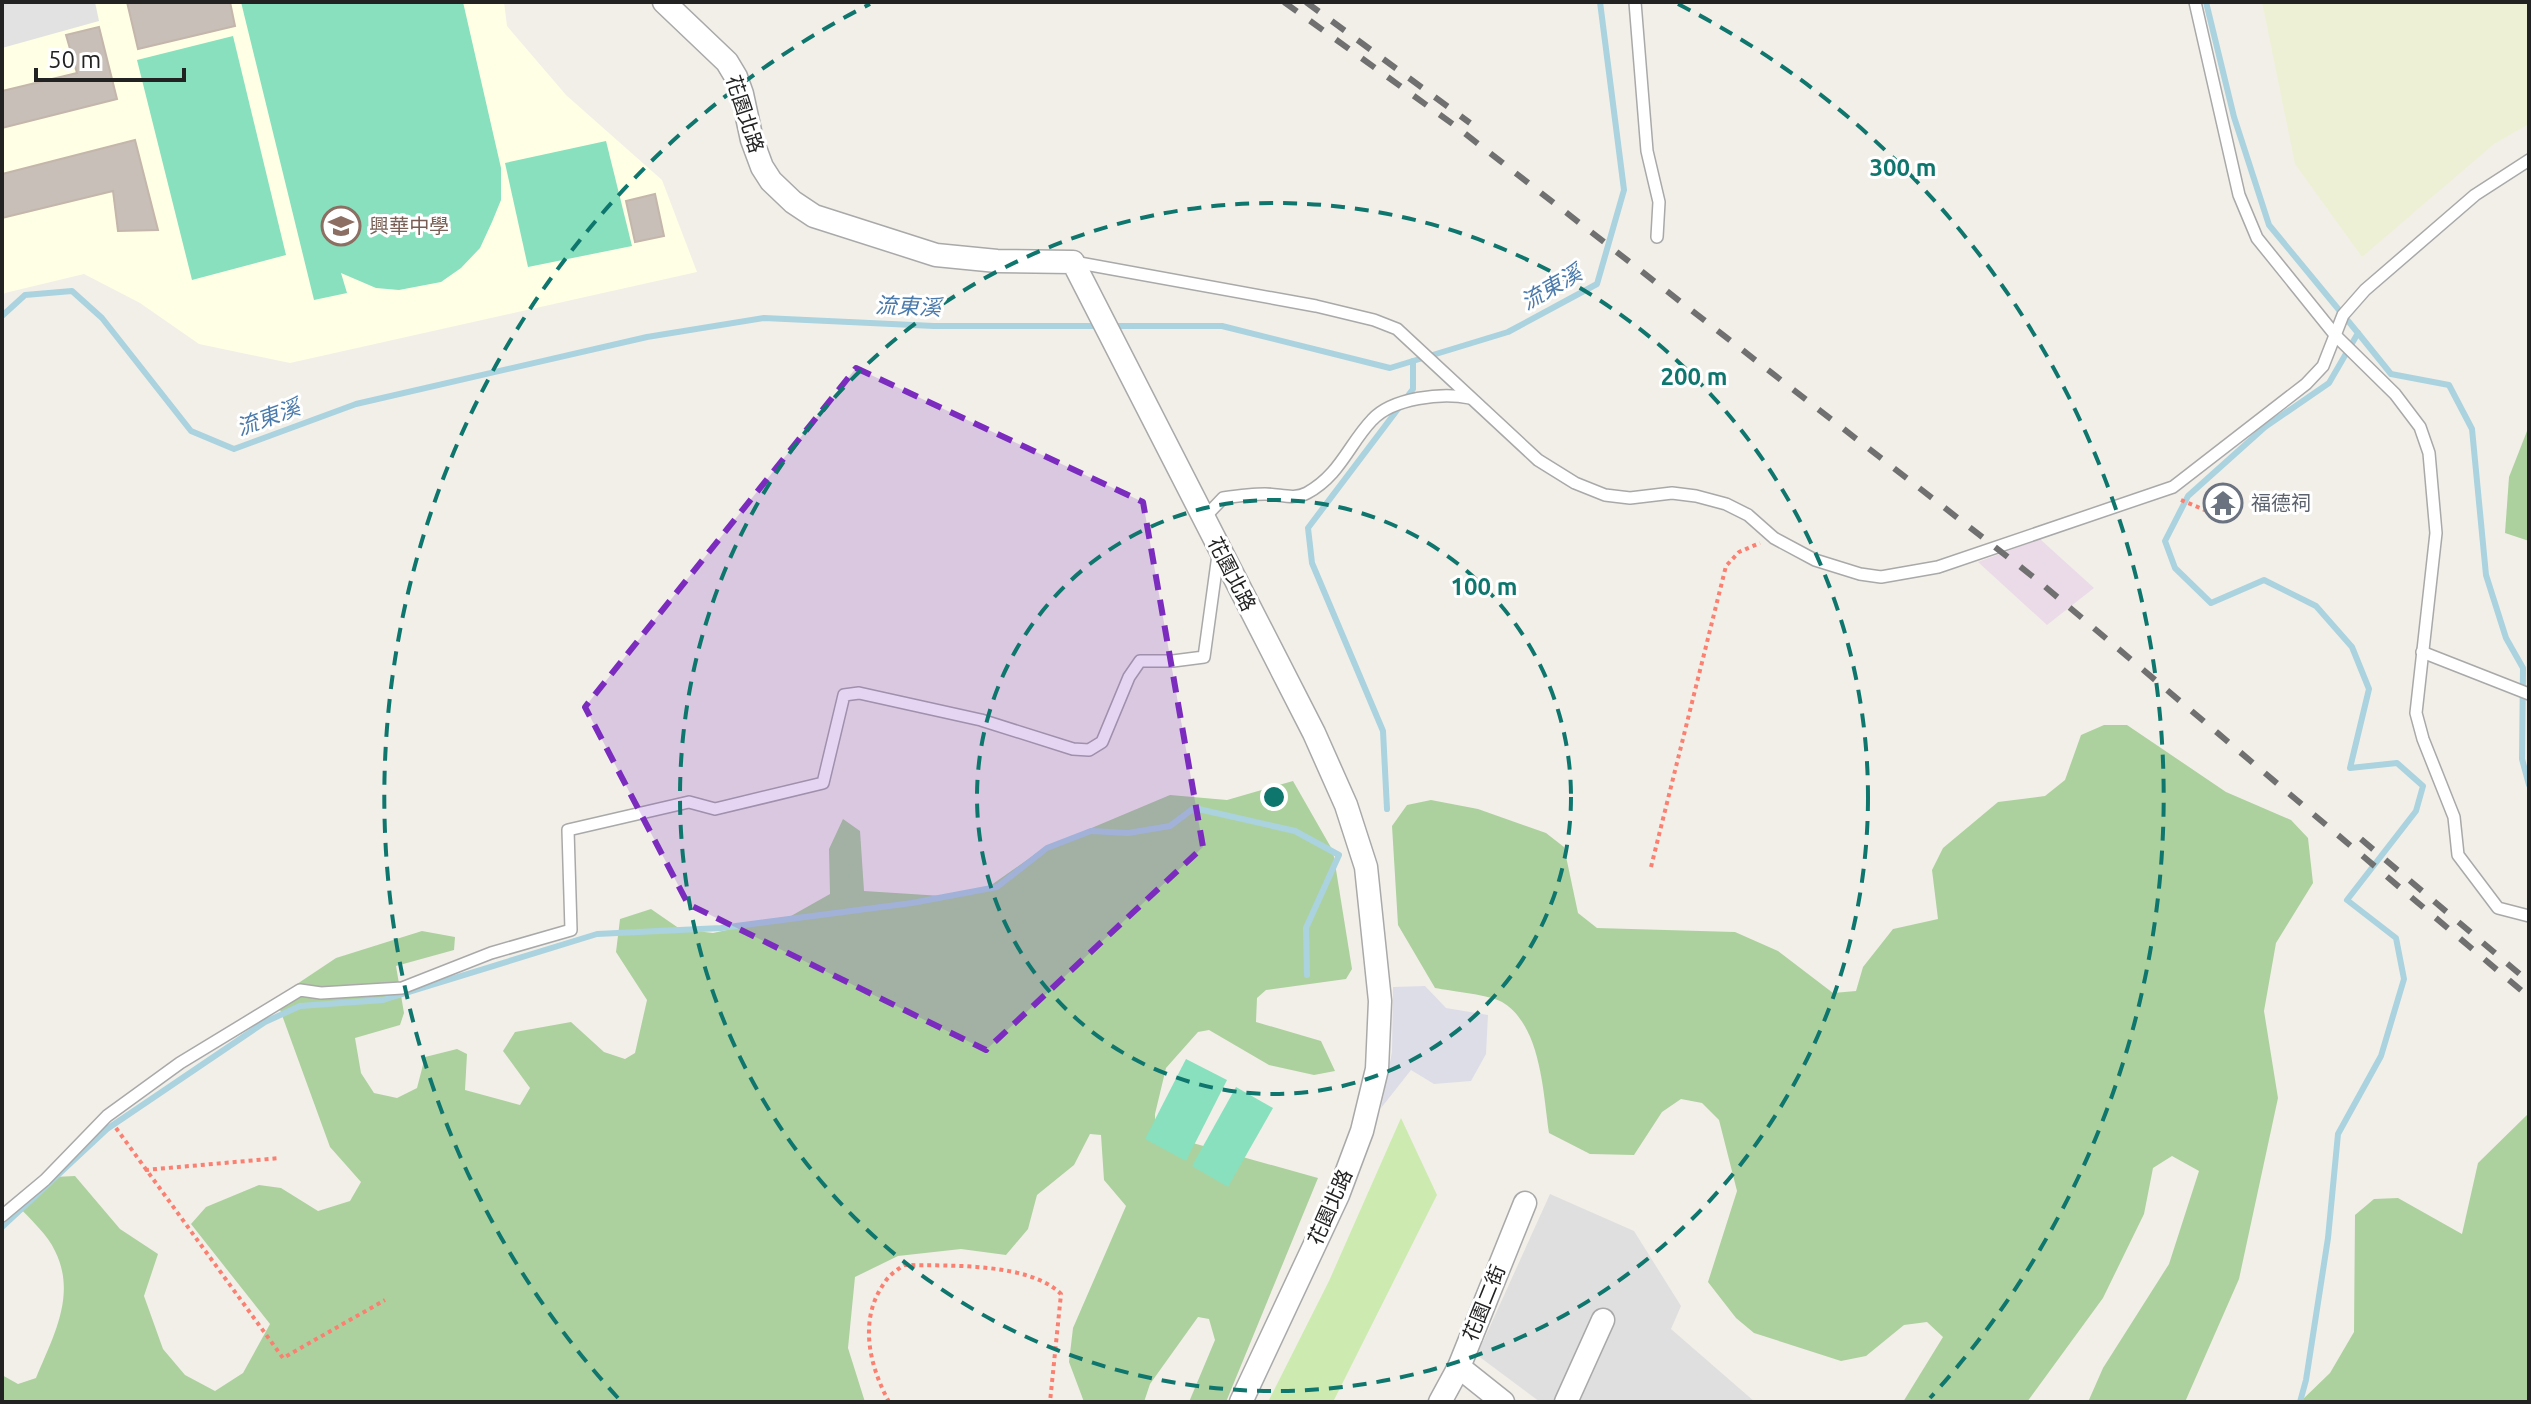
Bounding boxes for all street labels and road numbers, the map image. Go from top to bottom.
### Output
street label: 花園北路 [722,72,769,155]
street label: 花園北路 [1204,533,1261,615]
street label: 花園北路 [1303,1166,1356,1248]
street label: 花園二街 [1458,1261,1509,1344]

